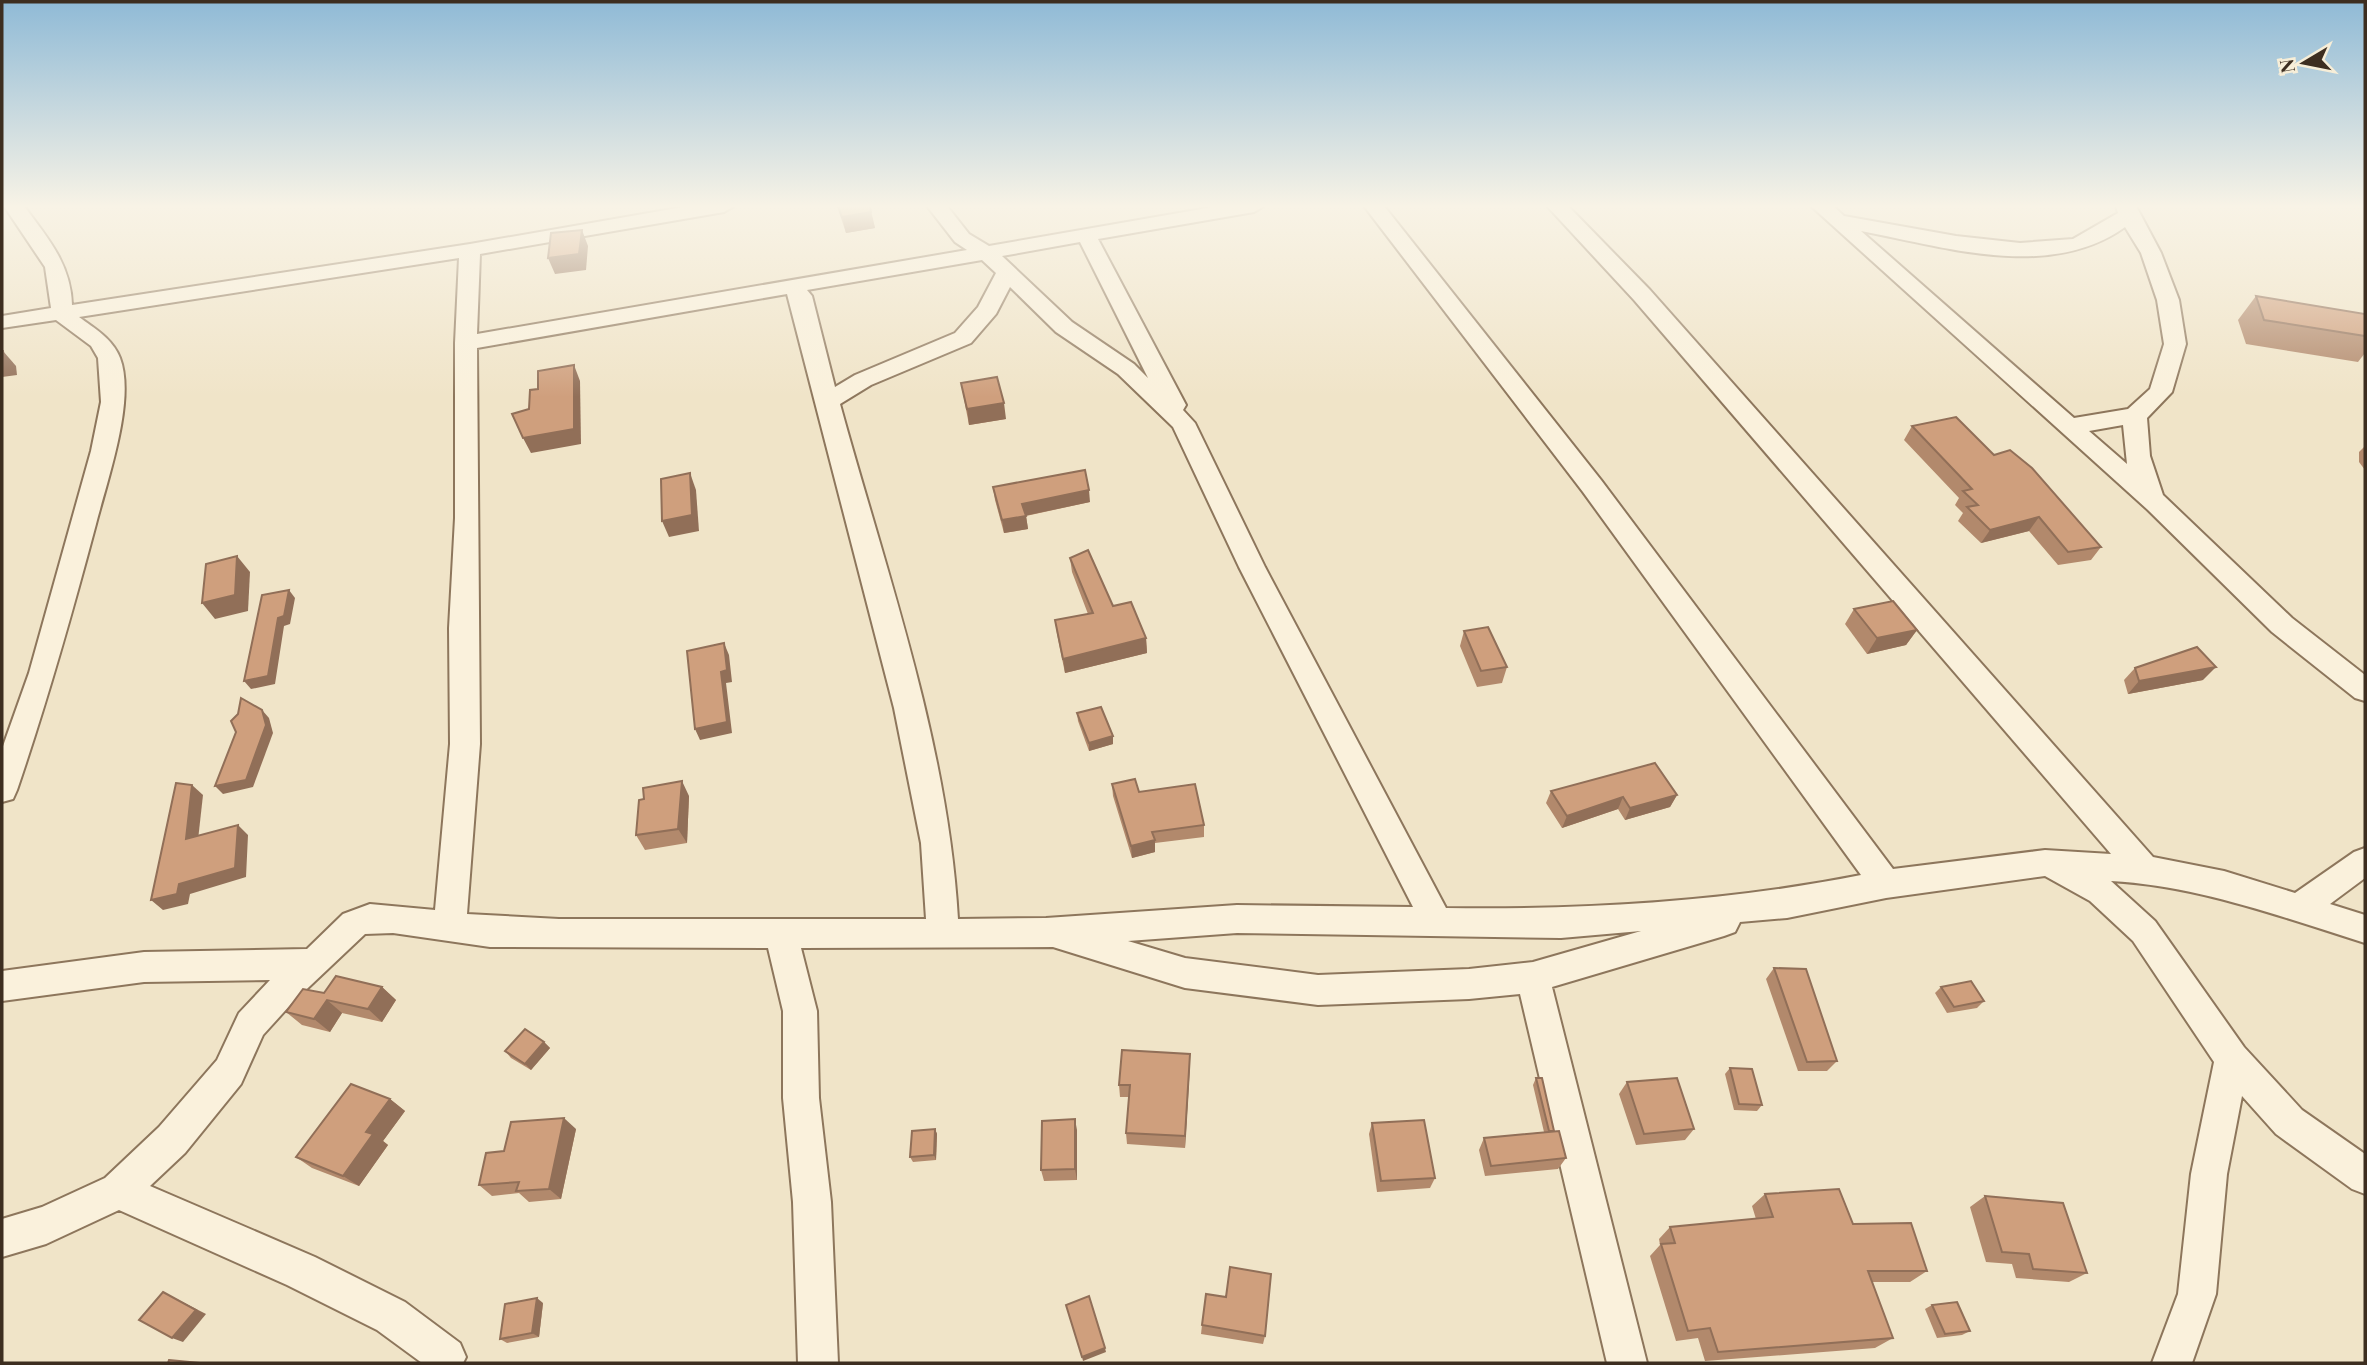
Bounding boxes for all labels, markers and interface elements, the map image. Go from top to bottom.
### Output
north arrow [2269,28,2339,98]
text: N [2272,57,2300,75]

